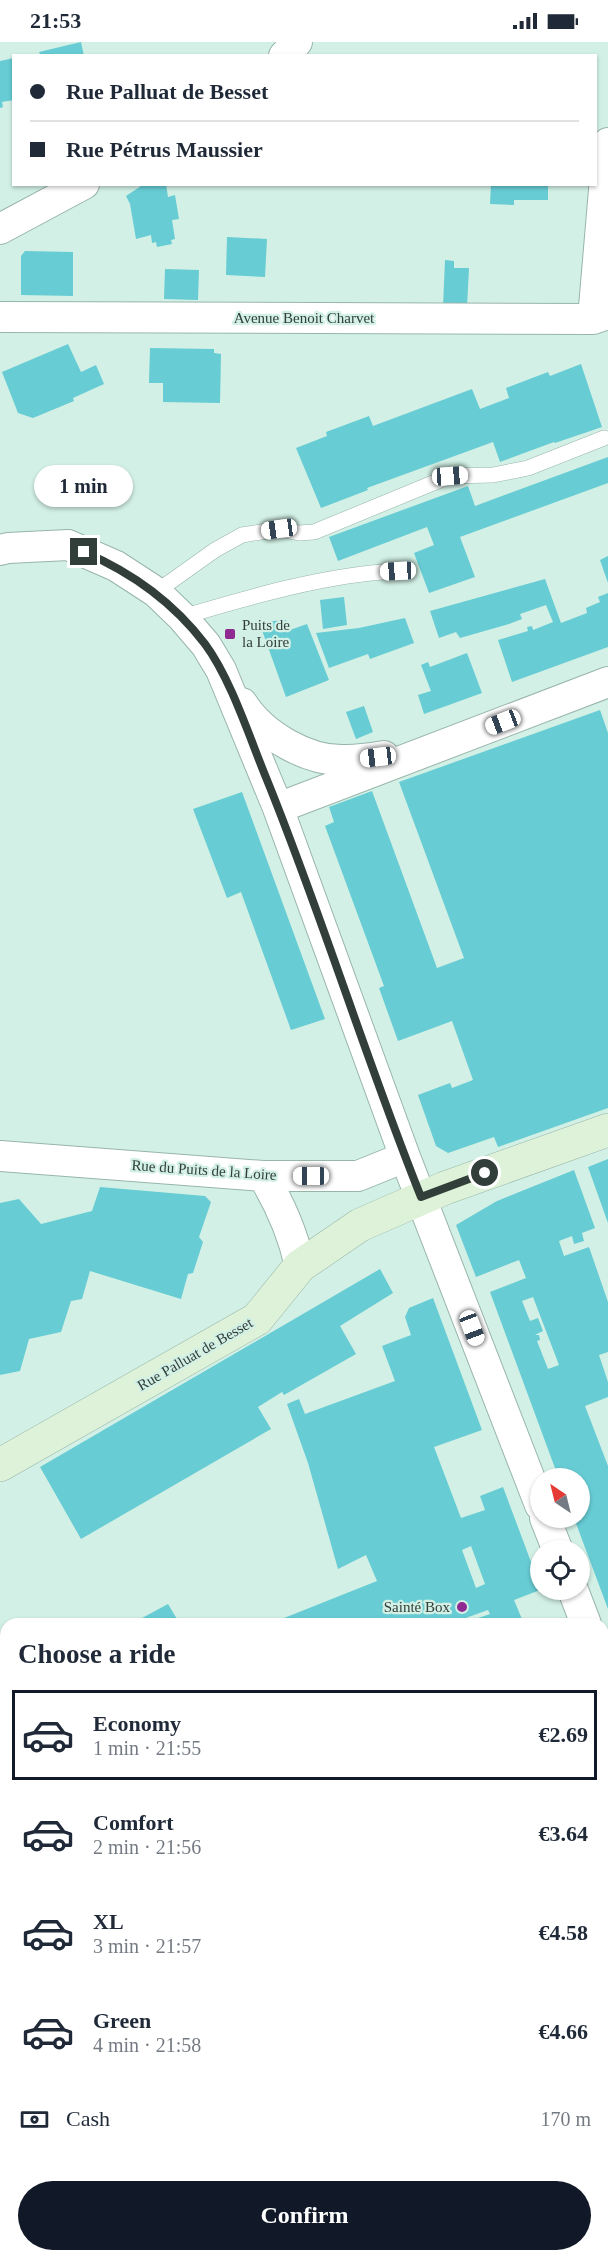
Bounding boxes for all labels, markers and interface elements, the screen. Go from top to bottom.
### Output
text: 21:53 [30,8,81,33]
text: Rue Palluat de Besset [66,79,268,104]
text: Rue Pétrus Maussier [66,137,263,162]
street label: Avenue Benoit Charvet [234,310,375,326]
callout: 1 min [34,465,134,507]
car [431,466,469,486]
text: 1 min [59,475,108,497]
car [260,518,298,540]
route end [70,538,97,565]
car [380,561,416,581]
place label: Puits de la Loire [242,617,290,650]
marker: Puits de la Loire [223,627,237,641]
car [483,707,523,737]
car [359,746,397,768]
street label: Rue du Puits de la Loire [131,1157,277,1183]
route start [471,1159,498,1186]
car [293,1167,329,1185]
car [457,1308,487,1348]
street label: Rue Palluat de Besset [135,1314,256,1394]
north arrow [530,1468,590,1528]
map controls [530,1468,590,1600]
button: locate [530,1540,590,1600]
place label: Sainté Box [384,1599,450,1615]
marker: Sainté Box [455,1600,469,1614]
text: Choose a ride [18,1639,176,1669]
icon: car [21,1708,75,1762]
text: Economy [93,1711,181,1736]
text: €2.69 [539,1722,588,1747]
text: 1 min · 21:55 [93,1737,201,1759]
icon: car [21,1807,75,1861]
text: Comfort [93,1810,174,1835]
text: €3.64 [539,1821,588,1846]
text: 2 min · 21:56 [93,1836,201,1858]
icon: car [21,1906,75,1960]
text: XL [93,1909,124,1934]
text: €4.58 [539,1920,588,1945]
text: 3 min · 21:57 [93,1935,201,1957]
icon: car [21,2005,75,2059]
text: Green [93,2008,151,2033]
text: €4.66 [539,2019,588,2044]
text: 4 min · 21:58 [93,2034,201,2056]
icon: cash [18,2103,51,2136]
text: Cash [66,2106,110,2131]
text: 170 m [540,2108,591,2130]
button: Confirm [18,2181,591,2250]

